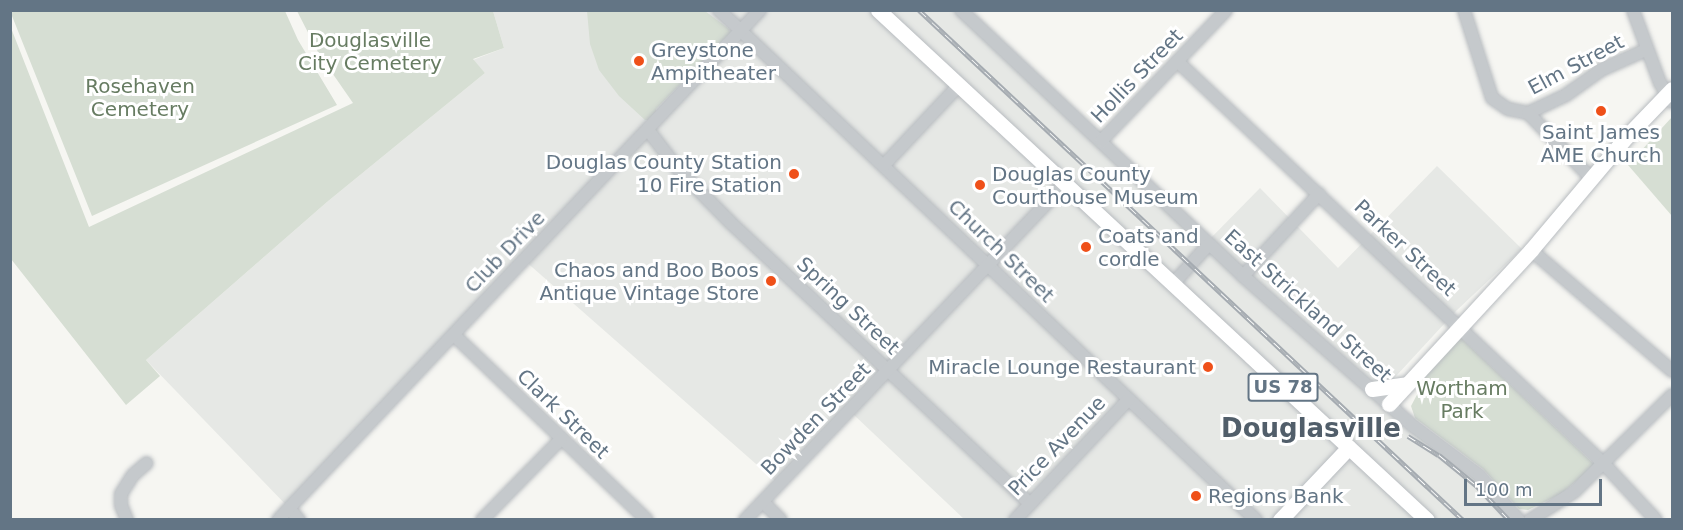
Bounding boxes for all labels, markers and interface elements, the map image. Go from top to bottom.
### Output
street label: Hollis Street [1086,24,1188,128]
park label: Douglasville City Cemetery [298,29,442,76]
street label: Elm Street [1524,30,1628,100]
place label: Greystone Ampitheater [651,38,776,85]
marker: Greystone Ampitheater [632,54,646,68]
park label: Rosehaven Cemetery [85,75,195,122]
marker: Saint James AME Church [1594,104,1608,118]
place label: Saint James AME Church [1541,120,1661,167]
place label: Douglas County Station 10 Fire Station [546,150,782,197]
place label: Douglas County Courthouse Museum [992,162,1198,209]
marker: Douglas County Station 10 Fire Station [787,167,801,181]
marker: Douglas County Courthouse Museum [973,178,987,192]
street label: Church Street [943,194,1059,308]
street label: Parker Street [1349,195,1461,301]
street label: Club Drive [460,206,550,298]
place label: Coats and cordle [1098,224,1199,271]
street label: East Strickland Street [1219,225,1397,387]
marker: Coats and cordle [1079,240,1093,254]
street label: Spring Street [792,252,904,360]
place label: Chaos and Boo Boos Antique Vintage Store [539,258,759,305]
marker: Chaos and Boo Boos Antique Vintage Store [764,274,778,288]
place label: Miracle Lounge Restaurant [928,355,1196,379]
street label: Bowden Street [756,358,876,480]
marker: Miracle Lounge Restaurant [1201,360,1215,374]
street label: Clark Street [512,364,614,464]
road number: US 78 [1247,372,1319,402]
park label: Wortham Park [1416,377,1508,424]
street label: Price Avenue [1003,391,1111,501]
district label: Douglasville [1221,413,1401,445]
scale bar [1467,467,1605,505]
text: 100 m [1475,479,1533,500]
place label: Regions Bank [1208,484,1343,508]
marker: Regions Bank [1189,489,1203,503]

